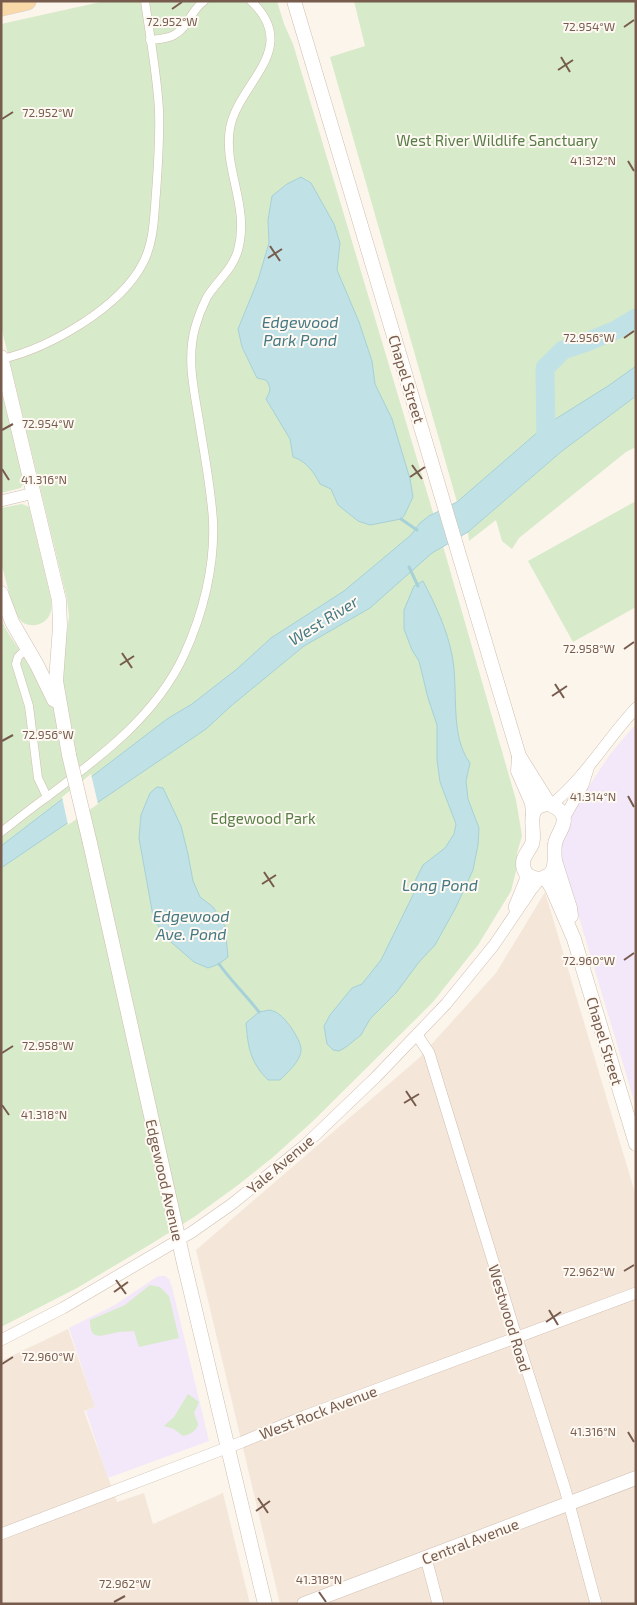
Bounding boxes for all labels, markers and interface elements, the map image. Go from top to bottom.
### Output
text: 72.952°W [146,14,198,28]
text: 72.954°W [563,19,615,33]
text: 72.952°W [22,105,74,119]
park label: West River Wildlife Sanctuary [396,131,598,149]
text: 41.312°N [570,153,616,167]
water label: Edgewood Park Pond [262,312,338,349]
text: 72.956°W [563,330,615,344]
street label: Chapel Street [385,333,429,426]
text: 72.954°W [22,416,74,430]
text: 41.316°N [21,472,67,486]
water label: West River [285,591,362,649]
text: 72.958°W [563,641,615,655]
text: 72.956°W [22,727,74,741]
text: 41.314°N [570,789,616,803]
park label: Edgewood Park [210,809,316,827]
water label: Long Pond [402,875,478,894]
water label: Edgewood Ave. Pond [153,906,229,943]
text: 72.960°W [563,953,615,967]
street label: Chapel Street [583,995,627,1088]
text: 72.958°W [22,1038,74,1052]
text: 41.318°N [21,1107,67,1121]
street label: Edgewood Avenue [142,1117,188,1243]
street label: Yale Avenue [243,1131,317,1197]
street label: Westwood Road [485,1262,535,1374]
text: 72.962°W [563,1264,615,1278]
text: 72.960°W [22,1349,74,1363]
street label: West Rock Avenue [257,1381,379,1443]
text: 41.316°N [570,1424,616,1438]
street label: Central Avenue [419,1514,521,1568]
text: 41.318°N [296,1572,342,1586]
text: 72.962°W [99,1576,151,1590]

